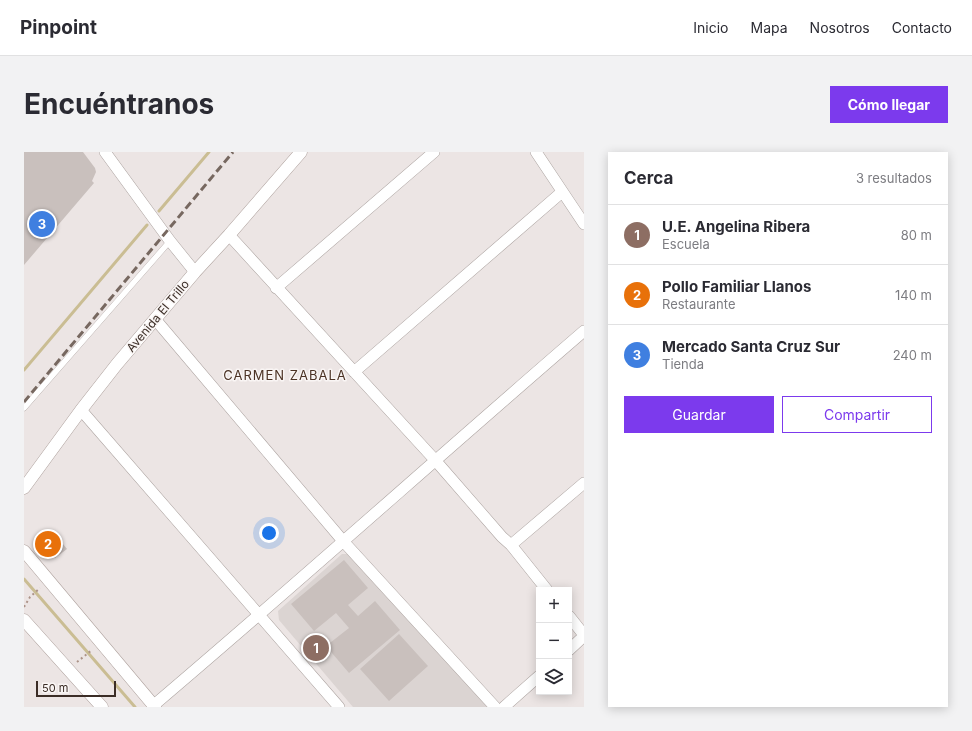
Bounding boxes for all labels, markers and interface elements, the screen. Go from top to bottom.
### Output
text: Pinpoint [20,16,97,39]
text: Inicio [693,19,729,36]
text: Mapa [751,19,788,36]
text: Nosotros [810,19,870,36]
text: Contacto [892,19,952,36]
button: Cómo llegar [830,86,948,123]
text: Encuéntranos [24,87,214,121]
text: Cerca [624,168,673,188]
text: 3 resultados [856,170,932,186]
pin: 3 [29,209,55,239]
text: U.E. Angelina Ribera [662,217,810,236]
text: 1 [634,227,640,243]
text: 80 m [901,227,932,243]
text: Escuela [662,236,710,252]
street label: Avenida El Trillo [123,277,192,355]
text: Pollo Familiar Llanos [662,277,811,296]
text: 2 [633,287,641,303]
text: 140 m [895,287,932,303]
text: Restaurante [662,296,736,312]
text: Mercado Santa Cruz Sur [662,337,840,356]
text: 3 [633,347,641,363]
text: 240 m [893,347,932,363]
text: Tienda [662,356,704,372]
district label: CARMEN ZABALA [223,367,347,383]
button: Guardar [624,396,774,433]
button: Compartir [782,396,932,433]
your location [259,523,279,543]
pin: 2 [35,529,61,559]
map controls [536,587,572,695]
button: + [536,587,572,623]
button: − [536,623,572,659]
pin: 1 [303,633,329,663]
button: layers [536,659,572,695]
scale bar [36,679,116,698]
text: 50 m [42,681,68,695]

